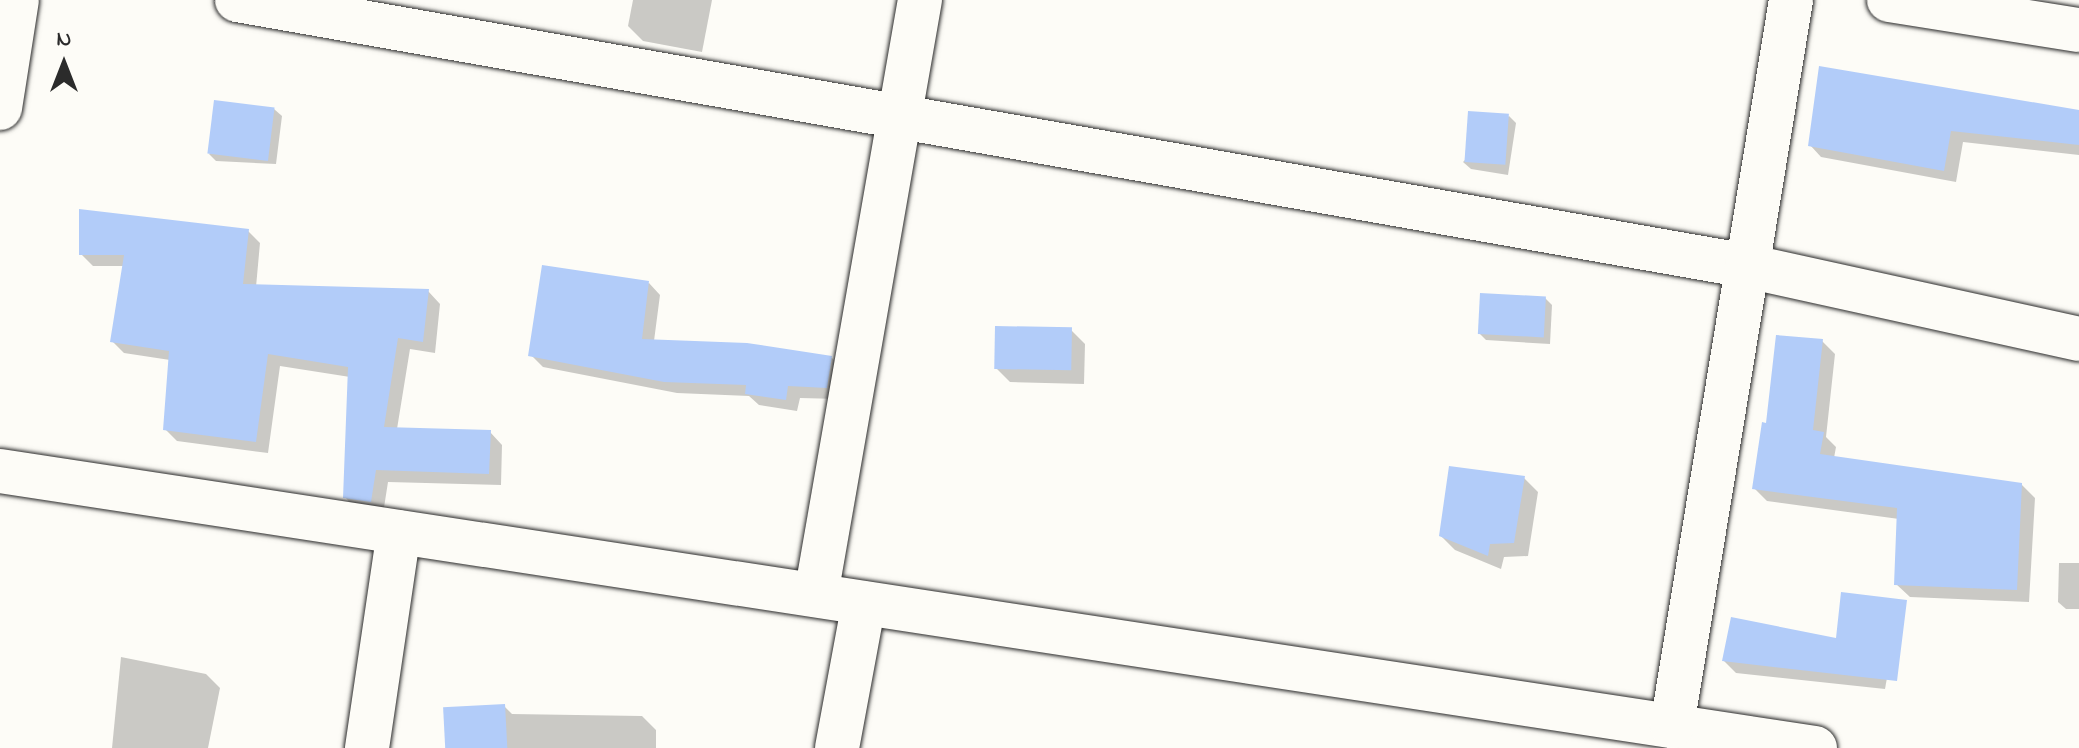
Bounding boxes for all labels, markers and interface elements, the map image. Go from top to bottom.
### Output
north arrow [24,24,104,104]
text: N [57,24,71,56]

